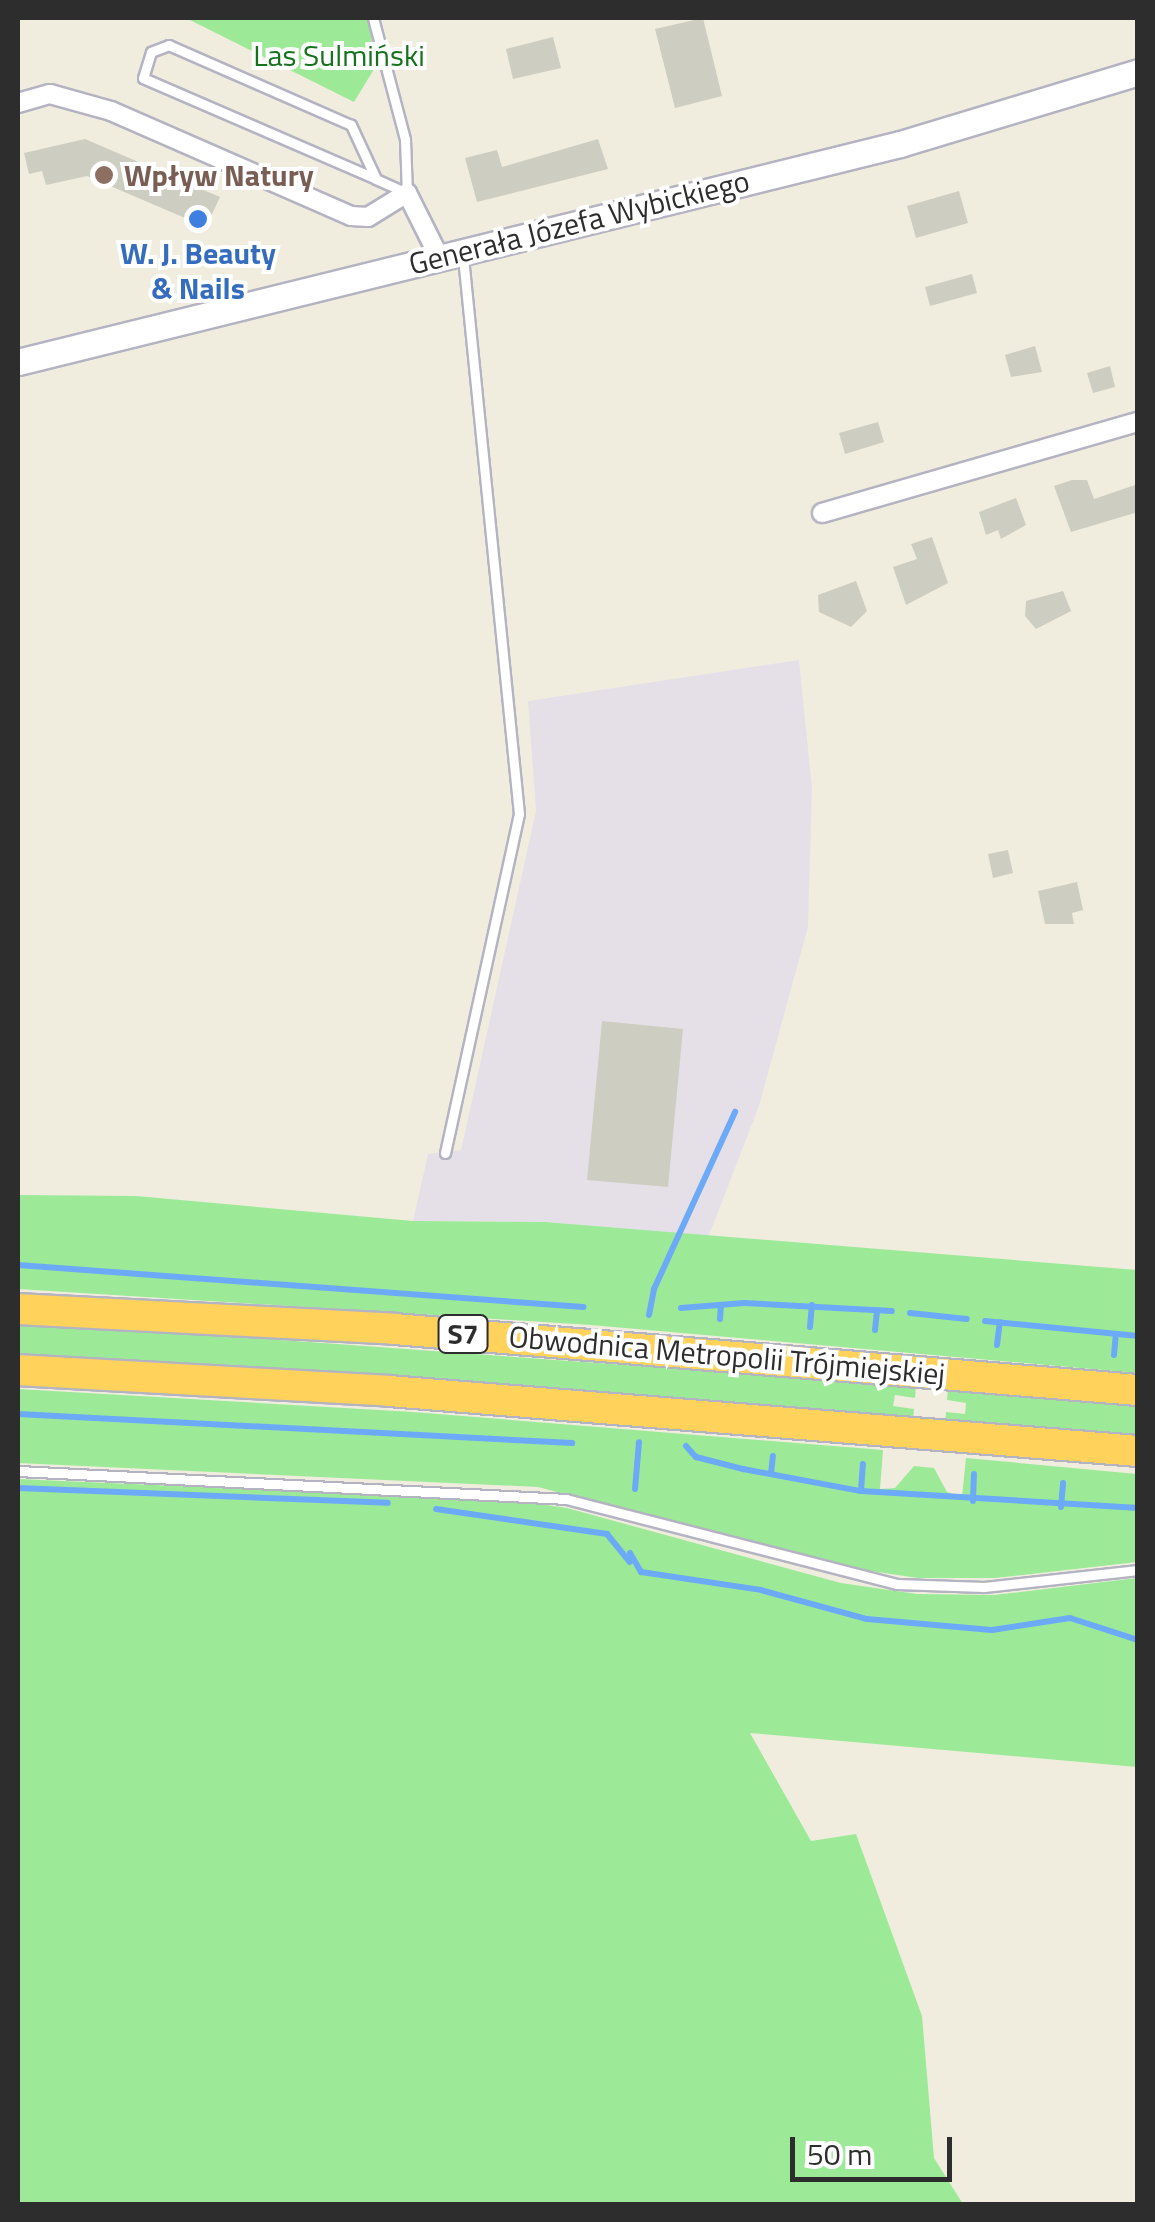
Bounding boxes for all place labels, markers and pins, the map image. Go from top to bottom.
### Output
place label: Wpływ Natury [124,157,314,193]
marker: Wpływ Natury [93,164,115,186]
marker: W. J. Beauty & Nails [187,208,209,230]
place label: W. J. Beauty & Nails [120,235,276,306]

